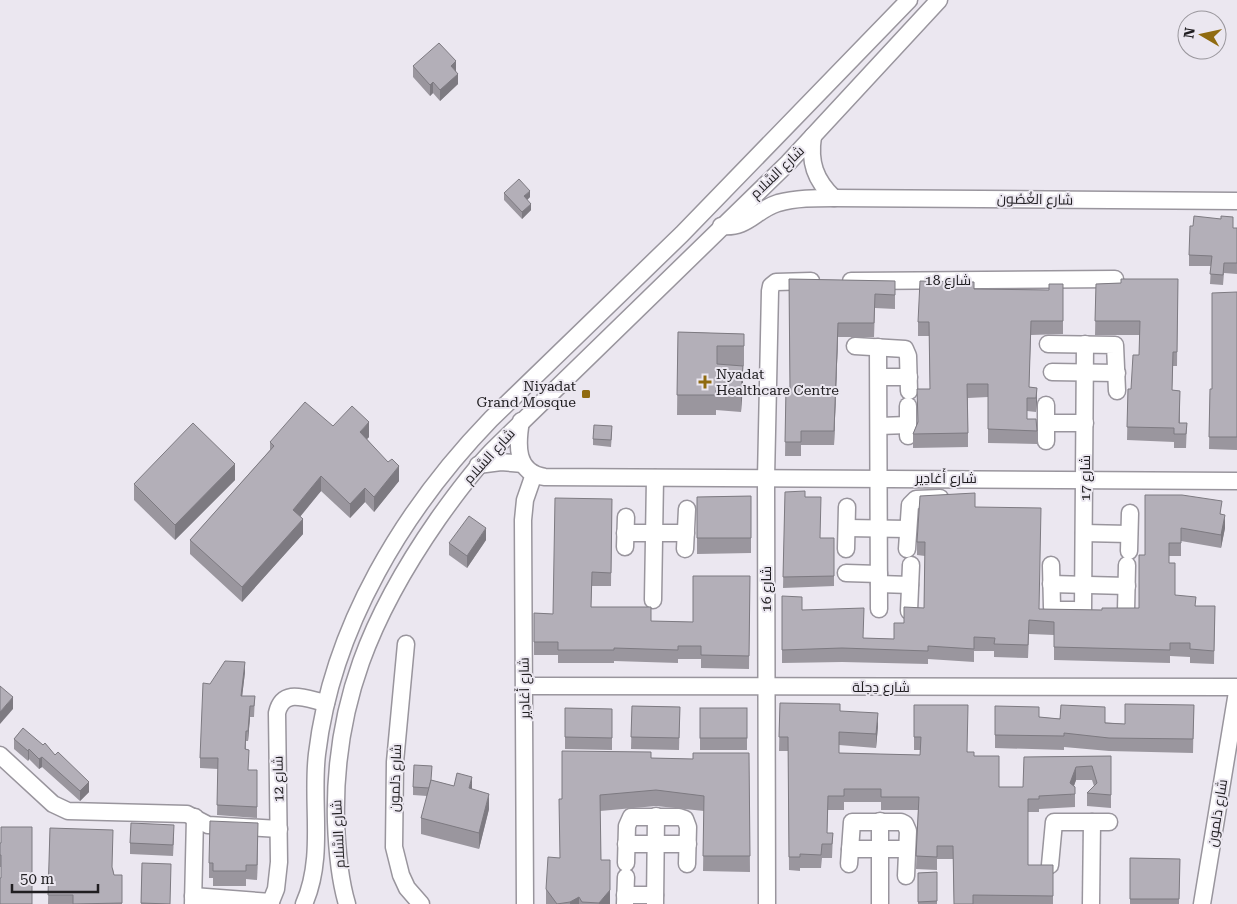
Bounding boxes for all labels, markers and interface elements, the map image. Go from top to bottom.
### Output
north arrow [1177,10,1227,60]
text: N [1180,26,1198,40]
street label: شارع السَّلام [747,142,809,203]
street label: شارع الغُصُون [997,190,1073,209]
street label: شارع 18 [925,272,971,289]
place label: Nyadat Healthcare Centre [716,366,839,398]
marker: Nyadat Healthcare Centre [698,375,712,389]
place label: Niyadat Grand Mosque [477,378,576,410]
marker: Niyadat Grand Mosque [580,388,592,400]
street label: شارع السَّلام [460,425,519,488]
street label: شارع 17 [1077,455,1094,501]
street label: شارع أَغادِير [914,468,977,487]
street label: شارع 16 [758,566,775,612]
street label: شارع أَغادِير [514,657,534,720]
street label: شارع دِجلَة [852,679,910,696]
street label: شارع دَلمون [386,744,405,812]
street label: شارع 12 [270,756,287,802]
street label: شارع دَلمون [1204,778,1231,848]
street label: شارع السَّلام [328,799,350,869]
scale bar [12,862,99,894]
text: 50 m [20,870,55,888]

